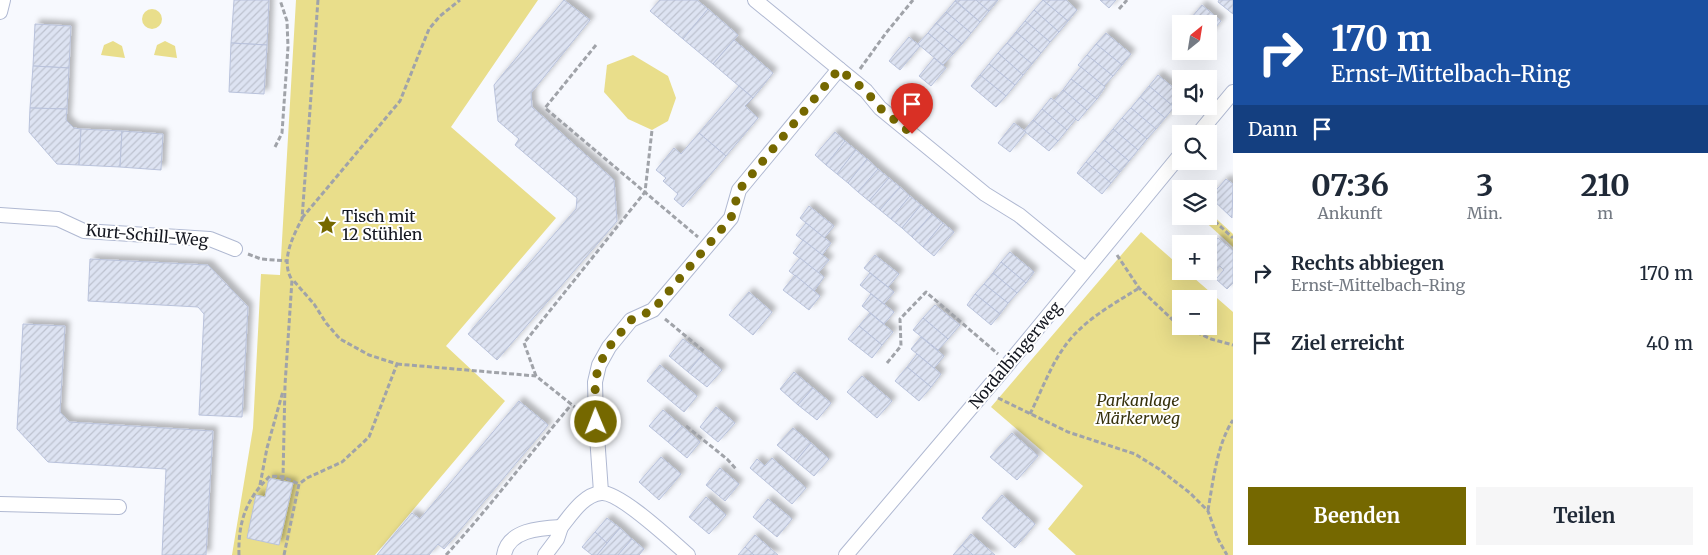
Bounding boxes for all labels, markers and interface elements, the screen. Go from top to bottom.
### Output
north arrow [1172,15,1218,60]
map controls [1172,15,1217,335]
text: 170 m [1331,17,1432,61]
icon: right [1248,20,1313,85]
text: Ernst-Mittelbach-Ring [1331,60,1571,88]
button: sound [1172,70,1217,115]
pin [891,83,933,134]
icon: arrive [898,90,926,118]
icon: arrive [1308,115,1336,143]
text: Dann [1248,117,1298,141]
button: search [1172,125,1217,170]
text: 07:36 [1311,166,1389,204]
text: 3 [1476,166,1493,204]
text: 210 [1581,166,1630,204]
button: layers [1172,180,1217,225]
text: Ankunft [1318,203,1383,223]
text: Min. [1467,203,1503,223]
text: m [1597,203,1613,223]
place label: Tisch mit 12 Stühlen [342,206,423,244]
place icon: Tisch mit 12 Stühlen [316,214,338,236]
street label: Kurt-Schill-Weg [85,220,209,250]
button: + [1172,235,1217,280]
text: Rechts abbiegen [1291,251,1444,275]
icon: right [1248,259,1276,287]
text: 170 m [1640,261,1693,285]
text: Ernst-Mittelbach-Ring [1291,275,1465,295]
button: − [1172,290,1217,335]
street label: Nordalbingerweg [964,297,1066,413]
icon: arrive [1248,329,1276,357]
text: Ziel erreicht [1291,331,1404,355]
text: 40 m [1646,331,1693,355]
park label: Parkanlage Märkerweg [1095,390,1180,428]
position arrow [569,395,621,447]
button: Beenden [1248,487,1466,545]
button: Teilen [1476,487,1693,545]

